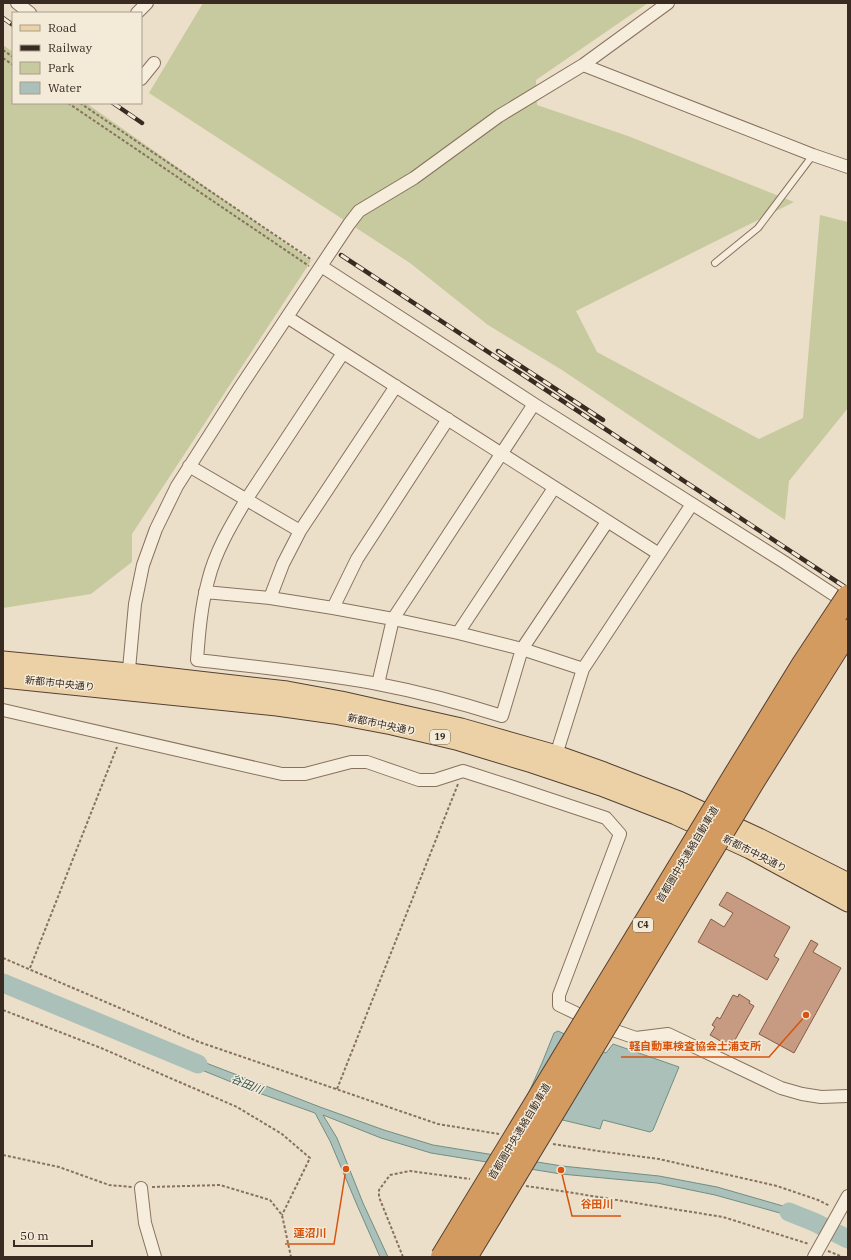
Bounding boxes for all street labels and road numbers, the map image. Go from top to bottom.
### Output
street label: 新都市中央通り [24,673,95,694]
street label: 新都市中央通り [346,711,417,738]
road number: 19 [430,730,450,744]
street label: 首都圏中央連絡自動車道 [654,804,721,905]
street label: 新都市中央通り [721,832,789,875]
road number: C4 [633,918,653,932]
street label: 首都圏中央連絡自動車道 [486,1081,553,1182]

